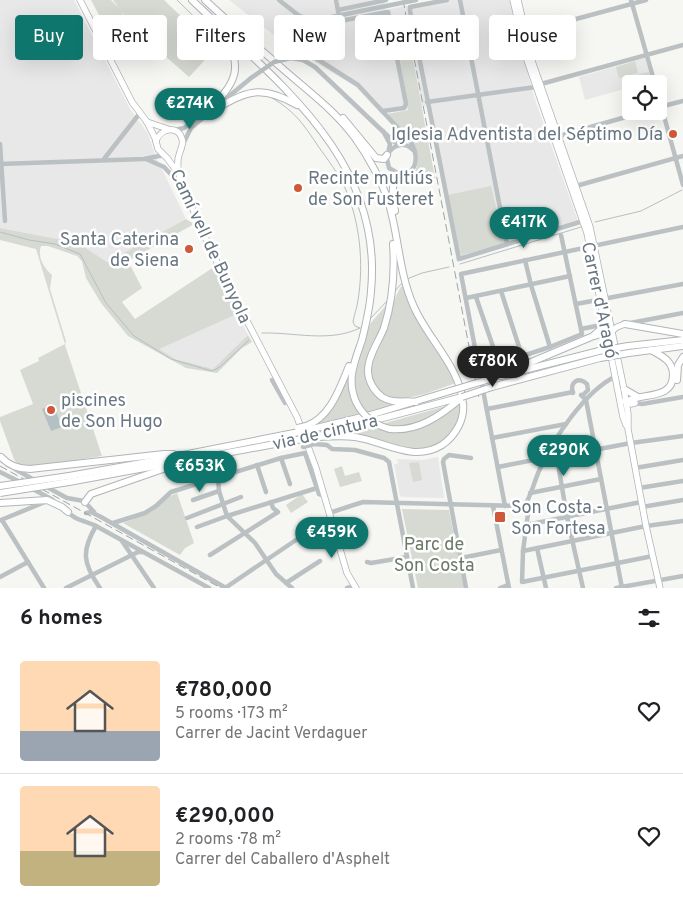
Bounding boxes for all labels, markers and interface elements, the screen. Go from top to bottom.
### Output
chip: Buy [15,15,83,60]
chip: Rent [93,15,167,60]
chip: Filters [177,15,264,60]
chip: New [274,15,345,60]
chip: Apartment [355,15,479,60]
chip: House [489,15,576,60]
map controls [622,75,667,120]
button: locate [622,75,667,120]
pin: €274K [155,88,225,130]
text: €274K [166,94,214,114]
place label: Iglesia Adventista del Séptimo Día [391,124,663,147]
marker: Iglesia Adventista del Séptimo Día [667,128,679,140]
street label: Camí vell de Bunyola [164,166,256,328]
place label: Recinte multiús de Son Fusteret [308,168,434,212]
marker: Recinte multiús de Son Fusteret [292,182,304,194]
pin: €417K [489,206,559,249]
text: €417K [501,213,547,233]
place label: Santa Caterina de Siena [60,229,179,273]
street label: Carrer d'Aragó [575,240,622,361]
marker: Santa Caterina de Siena [183,243,195,255]
pin: €780K [458,346,528,388]
text: €780K [468,352,518,372]
place label: piscines de Son Hugo [61,390,163,434]
marker: piscines de Son Hugo [45,404,57,416]
street label: via de cintura [270,410,380,457]
pin: €290K [529,434,599,477]
text: €290K [538,441,590,461]
pin: €653K [165,450,235,493]
text: €653K [175,457,225,477]
place label: Son Costa - Son Fortesa [511,497,606,541]
marker: Son Costa - Son Fortesa [493,510,507,524]
pin: €459K [297,516,367,559]
text: €459K [306,523,358,543]
park label: Parc de Son Costa [394,534,474,578]
icon: filters [635,604,663,632]
text: 6 homes [20,605,103,632]
text: €780,000 [175,677,272,704]
icon: home [60,681,120,741]
icon: heart [635,697,663,725]
text: 5 rooms · 173 m² [175,704,288,724]
text: Carrer de Jacint Verdaguer [175,724,368,744]
text: €290,000 [175,803,275,830]
icon: home [60,806,120,866]
icon: heart [635,822,663,850]
text: 2 rooms · 78 m² [175,830,281,850]
text: Carrer del Caballero d'Asphelt [175,850,390,870]

